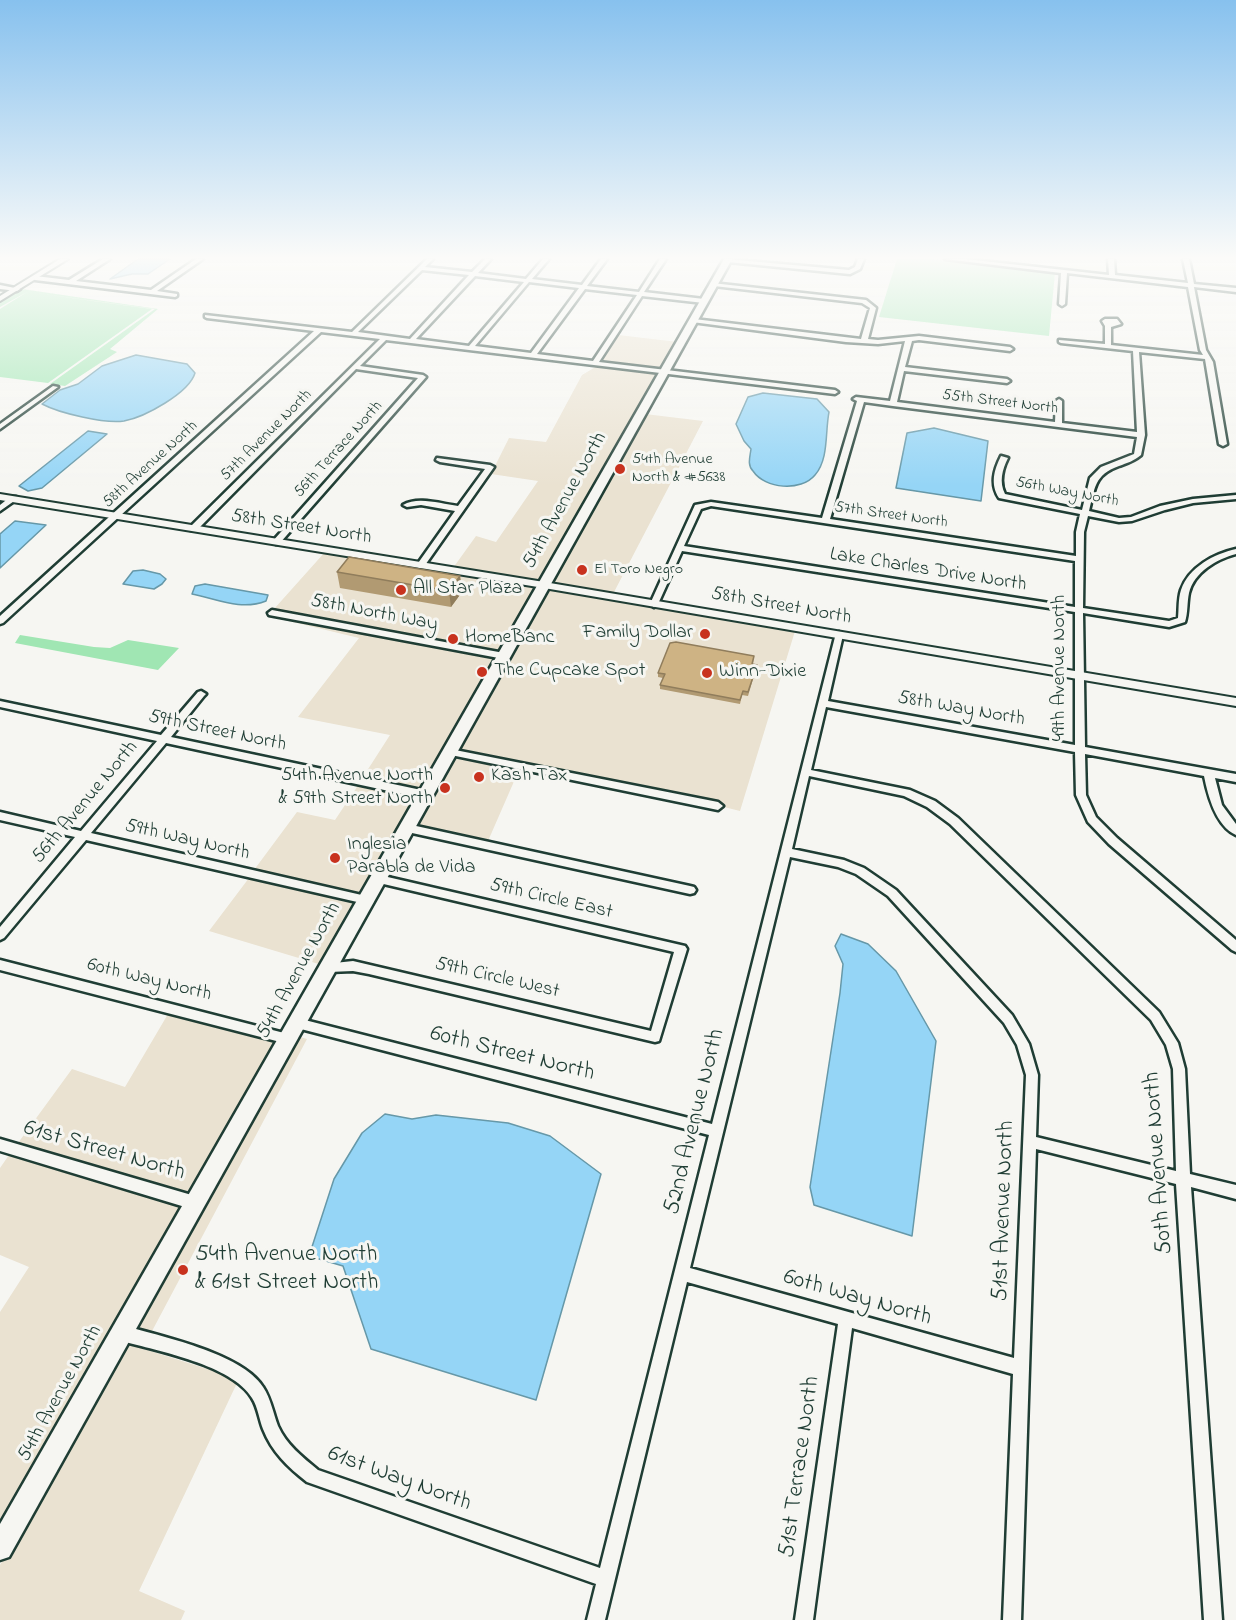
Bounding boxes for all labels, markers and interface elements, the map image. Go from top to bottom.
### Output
street label: 57th Avenue North [217,386,317,486]
street label: 55th Street North [941,386,1059,420]
street label: 56th Terrace North [291,398,387,502]
street label: 58th Avenue North [100,417,202,513]
street label: 54th Avenue North [519,429,613,573]
place label: 54th Avenue North & #5638 [632,450,725,488]
marker: 54th Avenue North & #5638 [613,462,627,476]
street label: 56th Way North [1014,474,1120,512]
street label: 57th Street North [833,499,949,533]
street label: 58th Street North [229,505,373,551]
street label: Lake Charles Drive North [828,544,1028,598]
place label: El Toro Negro [594,560,683,580]
marker: El Toro Negro [575,563,589,577]
place label: All Star Plaza [413,578,522,602]
marker: All Star Plaza [394,583,408,597]
street label: 58th Street North [709,583,853,631]
street label: 58th North Way [308,590,440,638]
street label: 49th Avenue North [1049,595,1073,741]
place label: Family Dollar [582,622,693,646]
place label: HomeBanc [465,627,554,651]
marker: Family Dollar [698,627,712,641]
marker: HomeBanc [446,632,460,646]
place label: The Cupcake Spot [494,660,645,684]
place label: Winn-Dixie [719,661,806,685]
marker: The Cupcake Spot [475,665,489,679]
marker: Winn-Dixie [700,666,714,680]
street label: 58th Way North [895,687,1027,733]
street label: 59th Street North [146,706,288,758]
street label: 56th Avenue North [28,737,144,869]
place label: 54th Avenue North & 59th Street North [278,765,433,812]
place label: Kash Tax [491,765,567,789]
marker: Kash Tax [472,770,486,784]
marker: 54th Avenue North & 59th Street North [438,781,452,795]
street label: 59th Way North [122,815,252,867]
place label: Inglesia Parabla de Vida [347,834,476,881]
marker: Inglesia Parabla de Vida [328,851,342,865]
street label: 59th Circle East [487,874,615,926]
street label: 54th Avenue North [253,899,347,1043]
street label: 59th Circle West [432,953,562,1005]
street label: 60th Way North [84,954,214,1008]
street label: 60th Street North [427,1021,597,1089]
street label: 52nd Avenue North [659,1026,733,1218]
street label: 50th Avenue North [1139,1071,1181,1255]
street label: 61st Street North [20,1115,188,1189]
street label: 51st Avenue North [987,1120,1023,1302]
place label: 54th Avenue North & 61st Street North [195,1242,379,1298]
marker: 54th Avenue North & 61st Street North [176,1263,190,1277]
street label: 60th Way North [780,1264,934,1334]
street label: 54th Avenue North [14,1322,108,1466]
street label: 51st Terrace North [774,1374,828,1560]
street label: 61st Way North [323,1441,475,1519]

